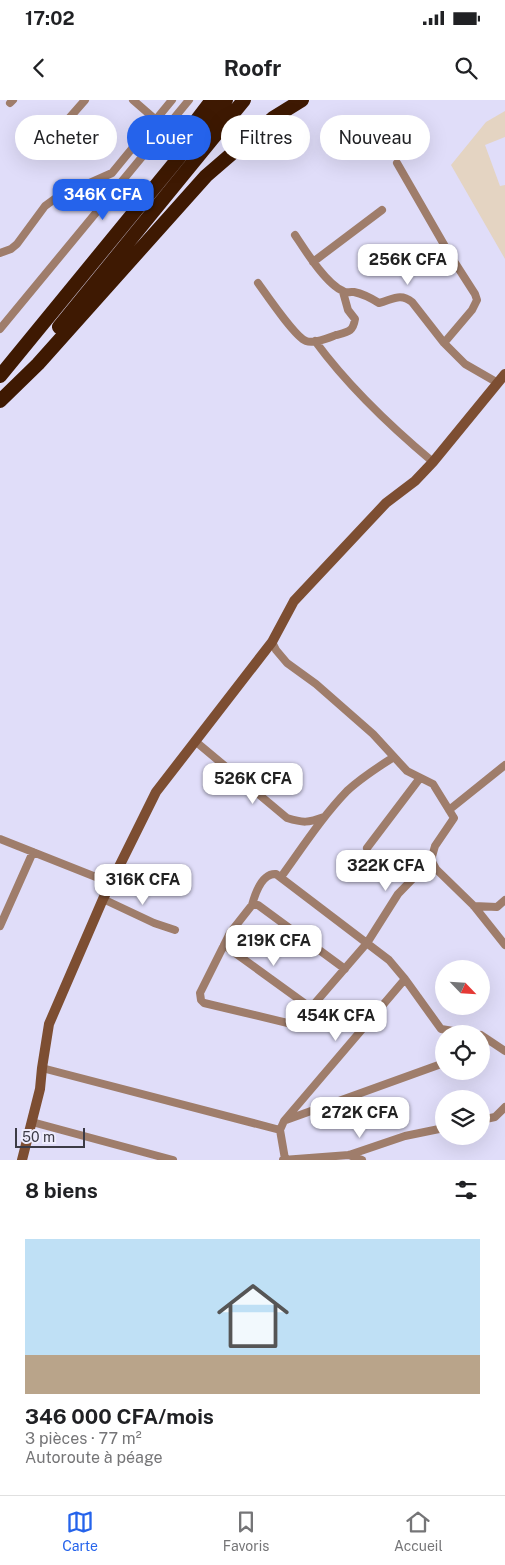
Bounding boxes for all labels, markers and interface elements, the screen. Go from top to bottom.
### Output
text: 17:02 [25,7,74,29]
icon: back [25,54,53,82]
icon: search [452,54,480,82]
text: Roofr [224,55,281,81]
chip: Acheter [15,115,117,160]
chip: Louer [127,115,211,160]
chip: Filtres [221,115,310,160]
chip: Nouveau [320,115,430,160]
pin: 346K CFA [51,178,155,221]
text: 346K CFA [64,185,142,204]
pin: 256K CFA [356,244,460,286]
text: 256K CFA [369,250,447,269]
pin: 526K CFA [201,762,305,805]
text: 526K CFA [214,769,292,788]
pin: 322K CFA [334,850,438,892]
text: 322K CFA [347,856,425,875]
pin: 316K CFA [91,864,195,906]
text: 316K CFA [106,870,180,889]
pin: 219K CFA [222,924,326,967]
text: 219K CFA [237,931,311,950]
north arrow [435,960,490,1015]
map controls [435,960,490,1145]
pin: 454K CFA [284,1000,388,1042]
text: 454K CFA [297,1006,375,1025]
button: locate [435,1025,490,1080]
button: layers [435,1090,490,1145]
pin: 272K CFA [308,1096,412,1139]
text: 272K CFA [321,1103,399,1122]
scale bar [15,1125,85,1148]
text: 50 m [22,1129,55,1145]
icon: filters [452,1176,480,1204]
text: 8 biens [25,1178,98,1203]
icon: home [208,1271,298,1361]
text: 346 000 CFA/mois [25,1404,214,1429]
text: 3 pièces · 77 m² [25,1429,142,1448]
text: Autoroute à péage [25,1448,163,1467]
tab: Carte [62,1508,98,1554]
tab: Favoris [223,1508,269,1554]
tab: Accueil [394,1508,443,1554]

